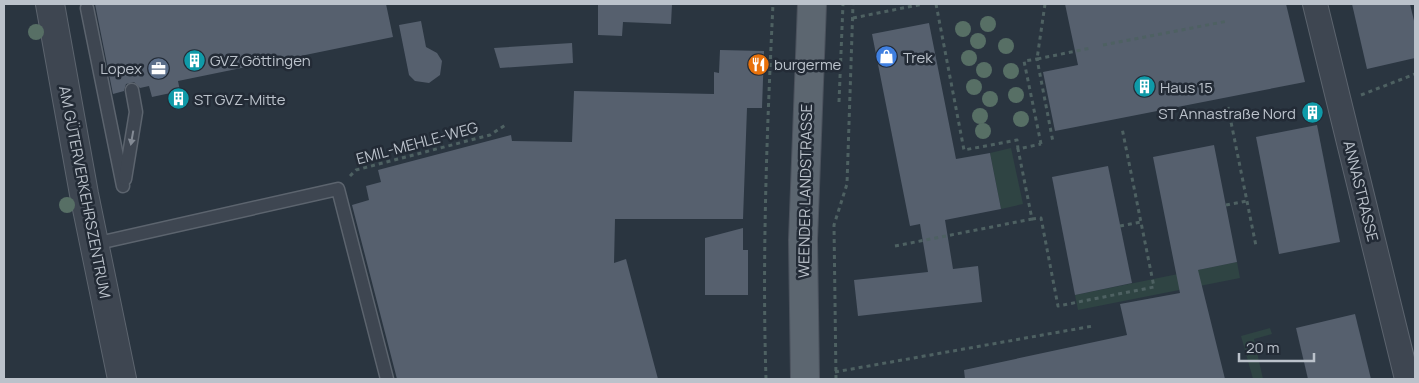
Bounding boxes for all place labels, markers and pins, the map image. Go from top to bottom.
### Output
shop icon: Trek [875,45,899,69]
place label: Trek [903,47,933,68]
building icon: GVZ Göttingen [182,48,206,72]
place label: GVZ Göttingen [210,50,311,71]
restaurant icon: burgerme [746,52,770,76]
place label: burgerme [774,54,842,75]
office icon: Lopex [146,56,170,80]
place label: Lopex [100,58,142,79]
building icon: Haus 15 [1132,75,1156,99]
place label: Haus 15 [1160,77,1213,98]
building icon: ST GVZ-Mitte [166,87,190,111]
place label: ST GVZ-Mitte [194,89,286,110]
building icon: ST Annastraße Nord [1300,101,1324,125]
place label: ST Annastraße Nord [1158,103,1296,124]

